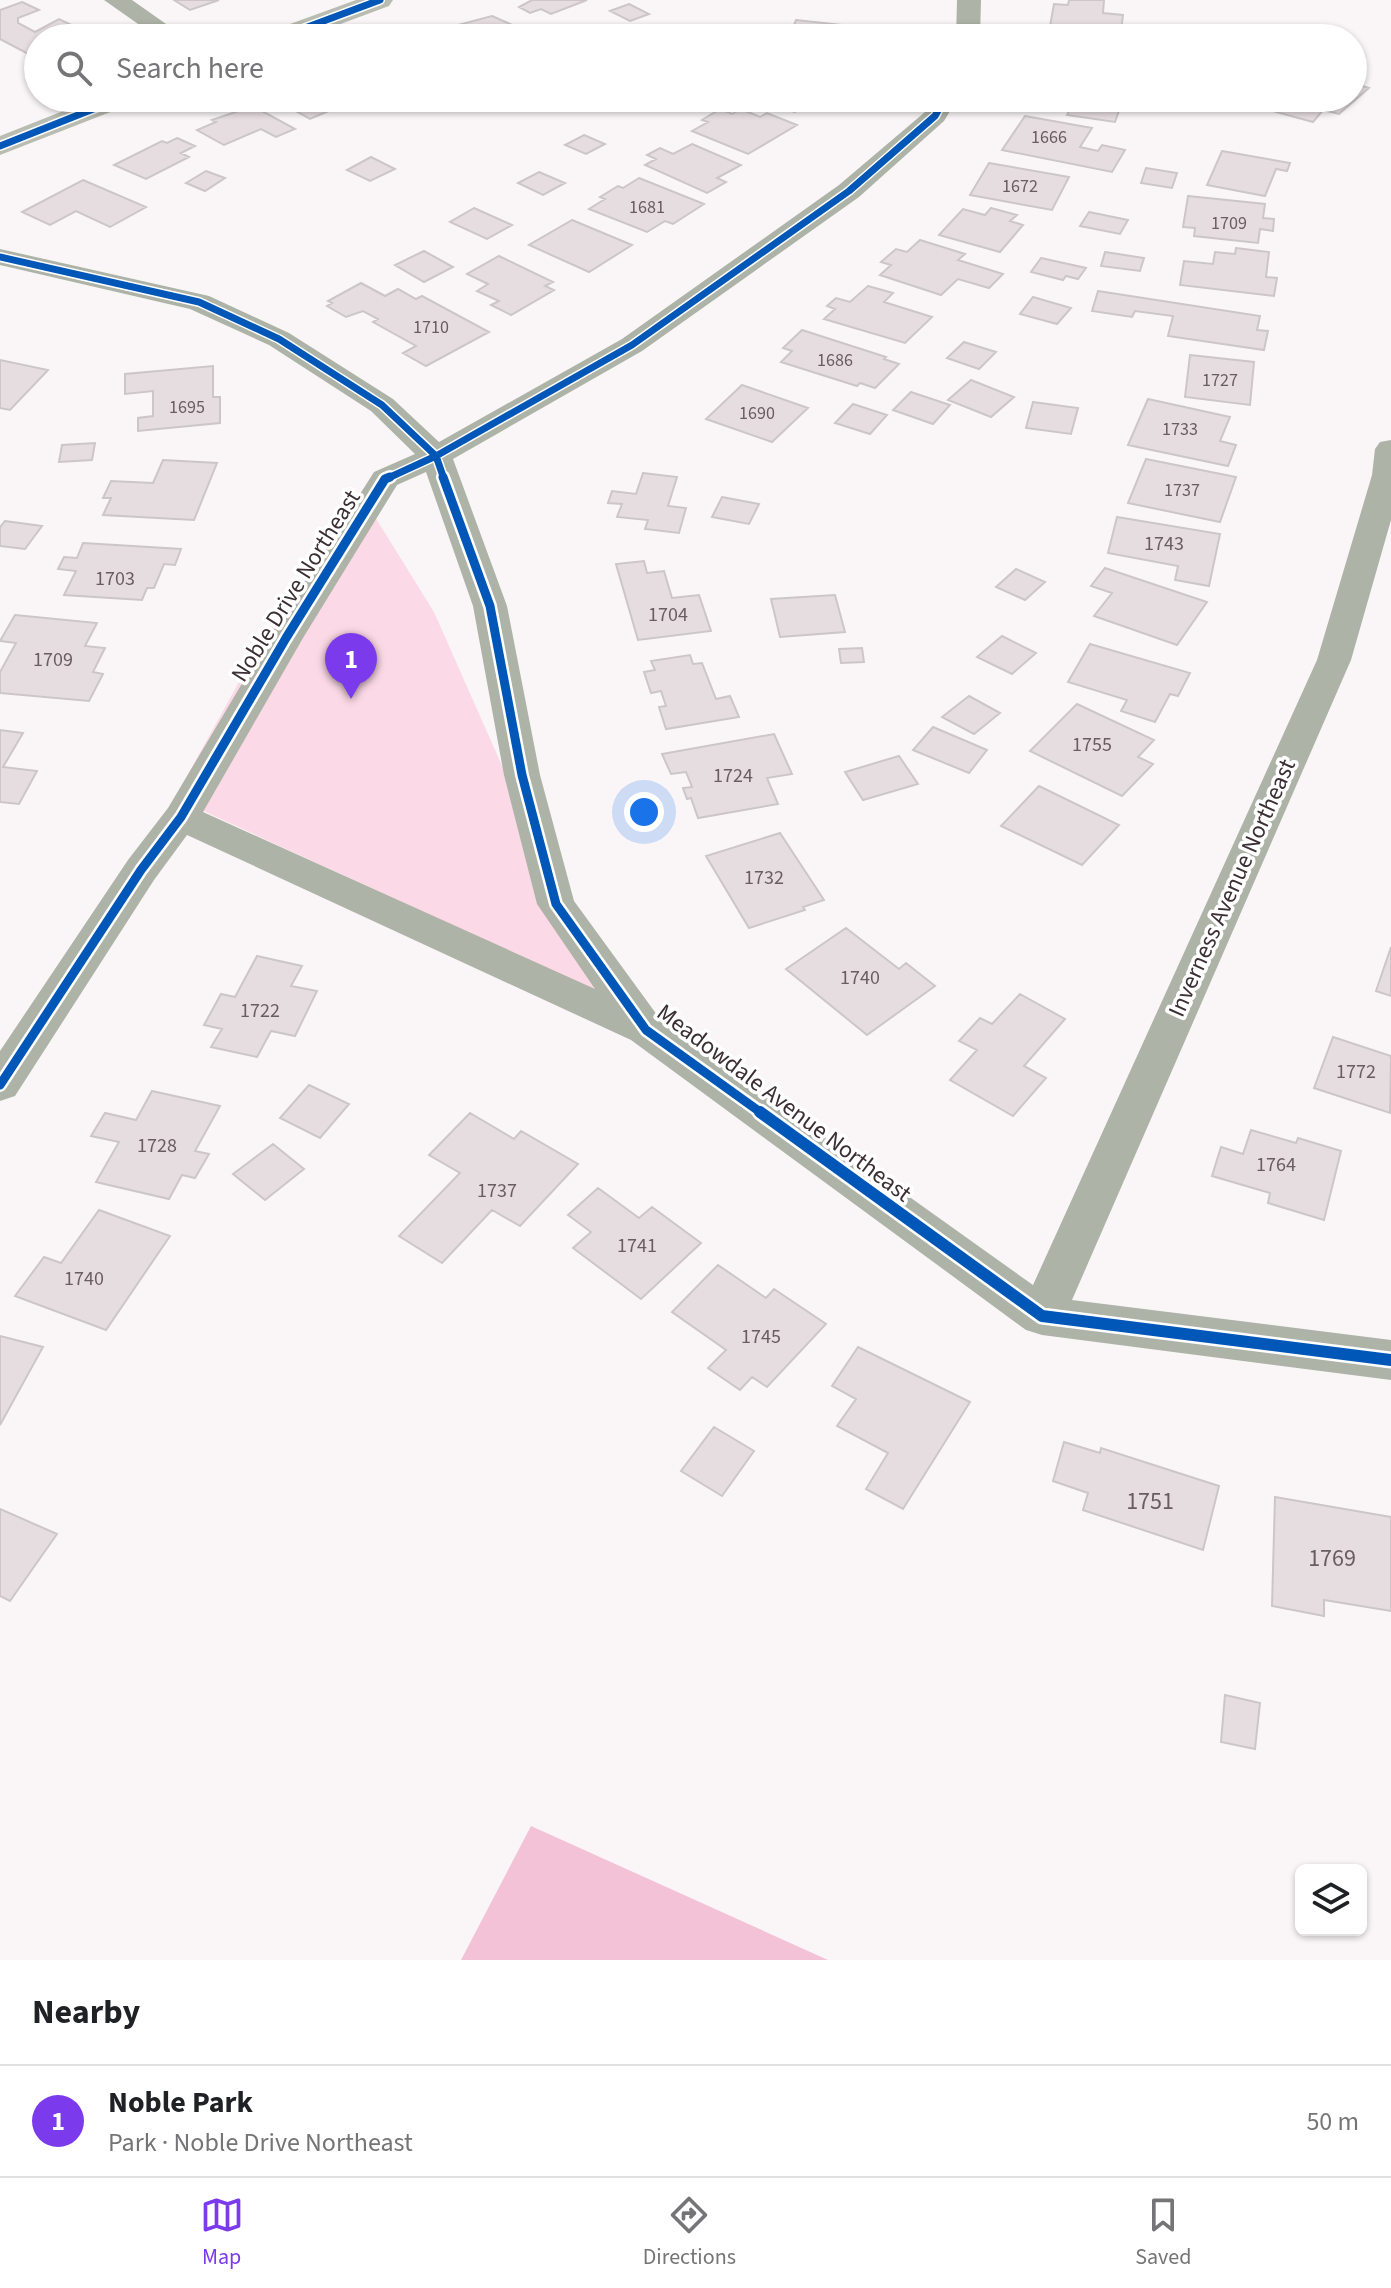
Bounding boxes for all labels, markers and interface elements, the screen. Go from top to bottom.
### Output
search box [24,24,1367,112]
icon: search [52,46,96,90]
text: Search here [116,47,264,90]
house number: 1666 [1031,125,1067,150]
house number: 1672 [1002,174,1038,199]
house number: 1681 [629,195,665,220]
house number: 1709 [1211,211,1247,236]
house number: 1710 [413,315,449,340]
house number: 1686 [817,348,853,373]
house number: 1727 [1202,368,1238,393]
house number: 1695 [169,395,205,420]
house number: 1690 [739,401,775,426]
house number: 1733 [1162,417,1198,442]
house number: 1737 [1164,478,1200,503]
street label: Noble Drive Northeast [223,483,369,689]
house number: 1743 [1144,530,1184,558]
house number: 1703 [95,565,135,593]
house number: 1704 [648,601,688,629]
pin: 1 [325,633,377,699]
house number: 1709 [33,646,73,674]
house number: 1755 [1072,731,1112,759]
street label: Inverness Avenue Northeast [1159,753,1305,1023]
house number: 1724 [713,762,753,790]
your location [624,792,664,832]
house number: 1732 [744,864,784,892]
house number: 1740 [840,964,880,992]
street label: Meadowdale Avenue Northeast [649,995,919,1211]
house number: 1722 [240,997,280,1025]
house number: 1772 [1336,1058,1376,1086]
house number: 1728 [137,1132,177,1160]
house number: 1764 [1256,1151,1296,1179]
house number: 1737 [477,1177,517,1205]
house number: 1741 [617,1232,657,1260]
house number: 1740 [64,1265,104,1293]
house number: 1745 [741,1323,781,1351]
house number: 1751 [1126,1484,1174,1519]
house number: 1769 [1308,1541,1356,1576]
map controls [1295,1864,1367,1936]
button: layers [1295,1864,1367,1936]
text: Nearby [32,1988,140,2037]
text: Noble Park [108,2081,253,2124]
text: 1 [51,2103,65,2140]
text: 50 m [1306,2103,1359,2140]
text: Park · Noble Drive Northeast [108,2124,413,2161]
tab: Map [200,2193,244,2273]
tab: Directions [643,2193,736,2273]
tab: Saved [1135,2193,1191,2273]

